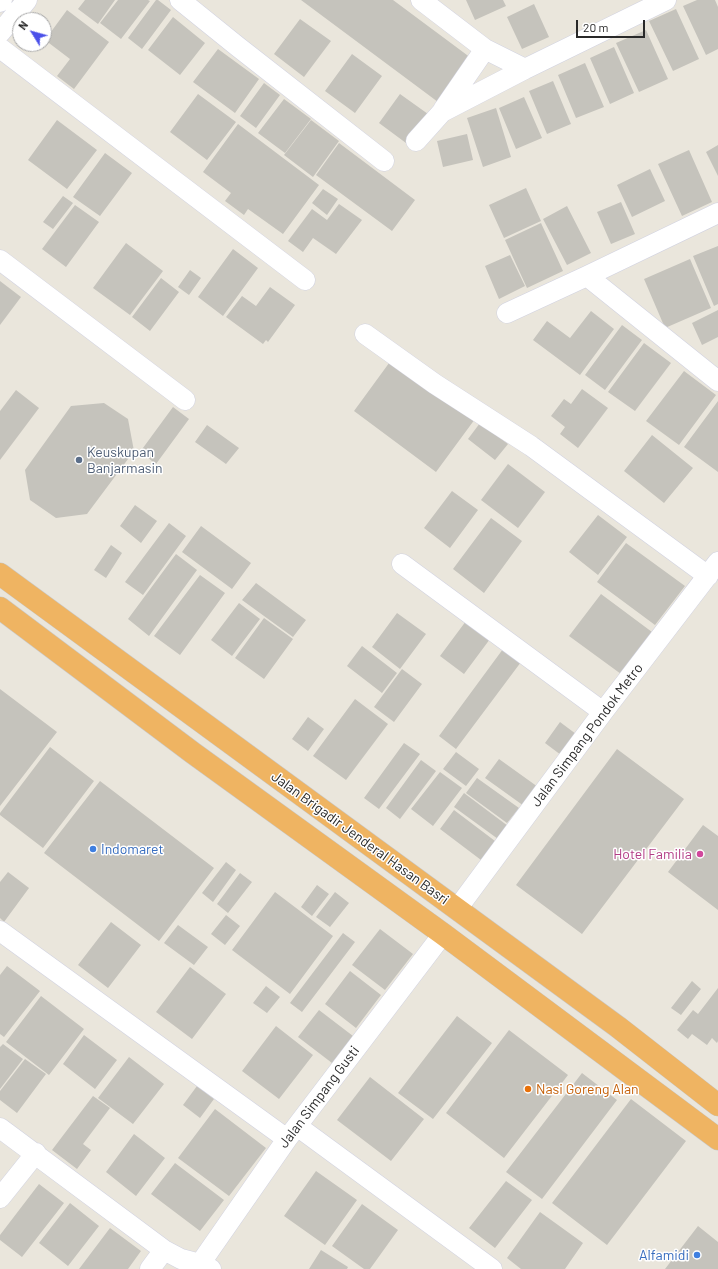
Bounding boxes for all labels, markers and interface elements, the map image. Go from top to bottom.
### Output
north arrow [12,12,52,52]
scale bar [578,12,647,38]
text: N [15,18,30,32]
text: 20 m [583,20,609,34]
place label: Keuskupan Banjarmasin [87,444,163,476]
marker: Keuskupan Banjarmasin [74,455,84,465]
street label: Jalan Simpang Pondok Metro [528,660,646,810]
street label: Jalan Brigadir Jenderal Hasan Basri [268,768,452,908]
place label: Indomaret [101,841,164,857]
marker: Indomaret [88,844,98,854]
place label: Hotel Familia [613,846,692,862]
marker: Hotel Familia [695,849,705,859]
street label: Jalan Simpang Gusti [275,1043,363,1151]
place label: Nasi Goreng Alan [536,1081,639,1097]
marker: Nasi Goreng Alan [523,1084,533,1094]
place label: Alfamidi [639,1247,689,1263]
marker: Alfamidi [692,1250,702,1260]

